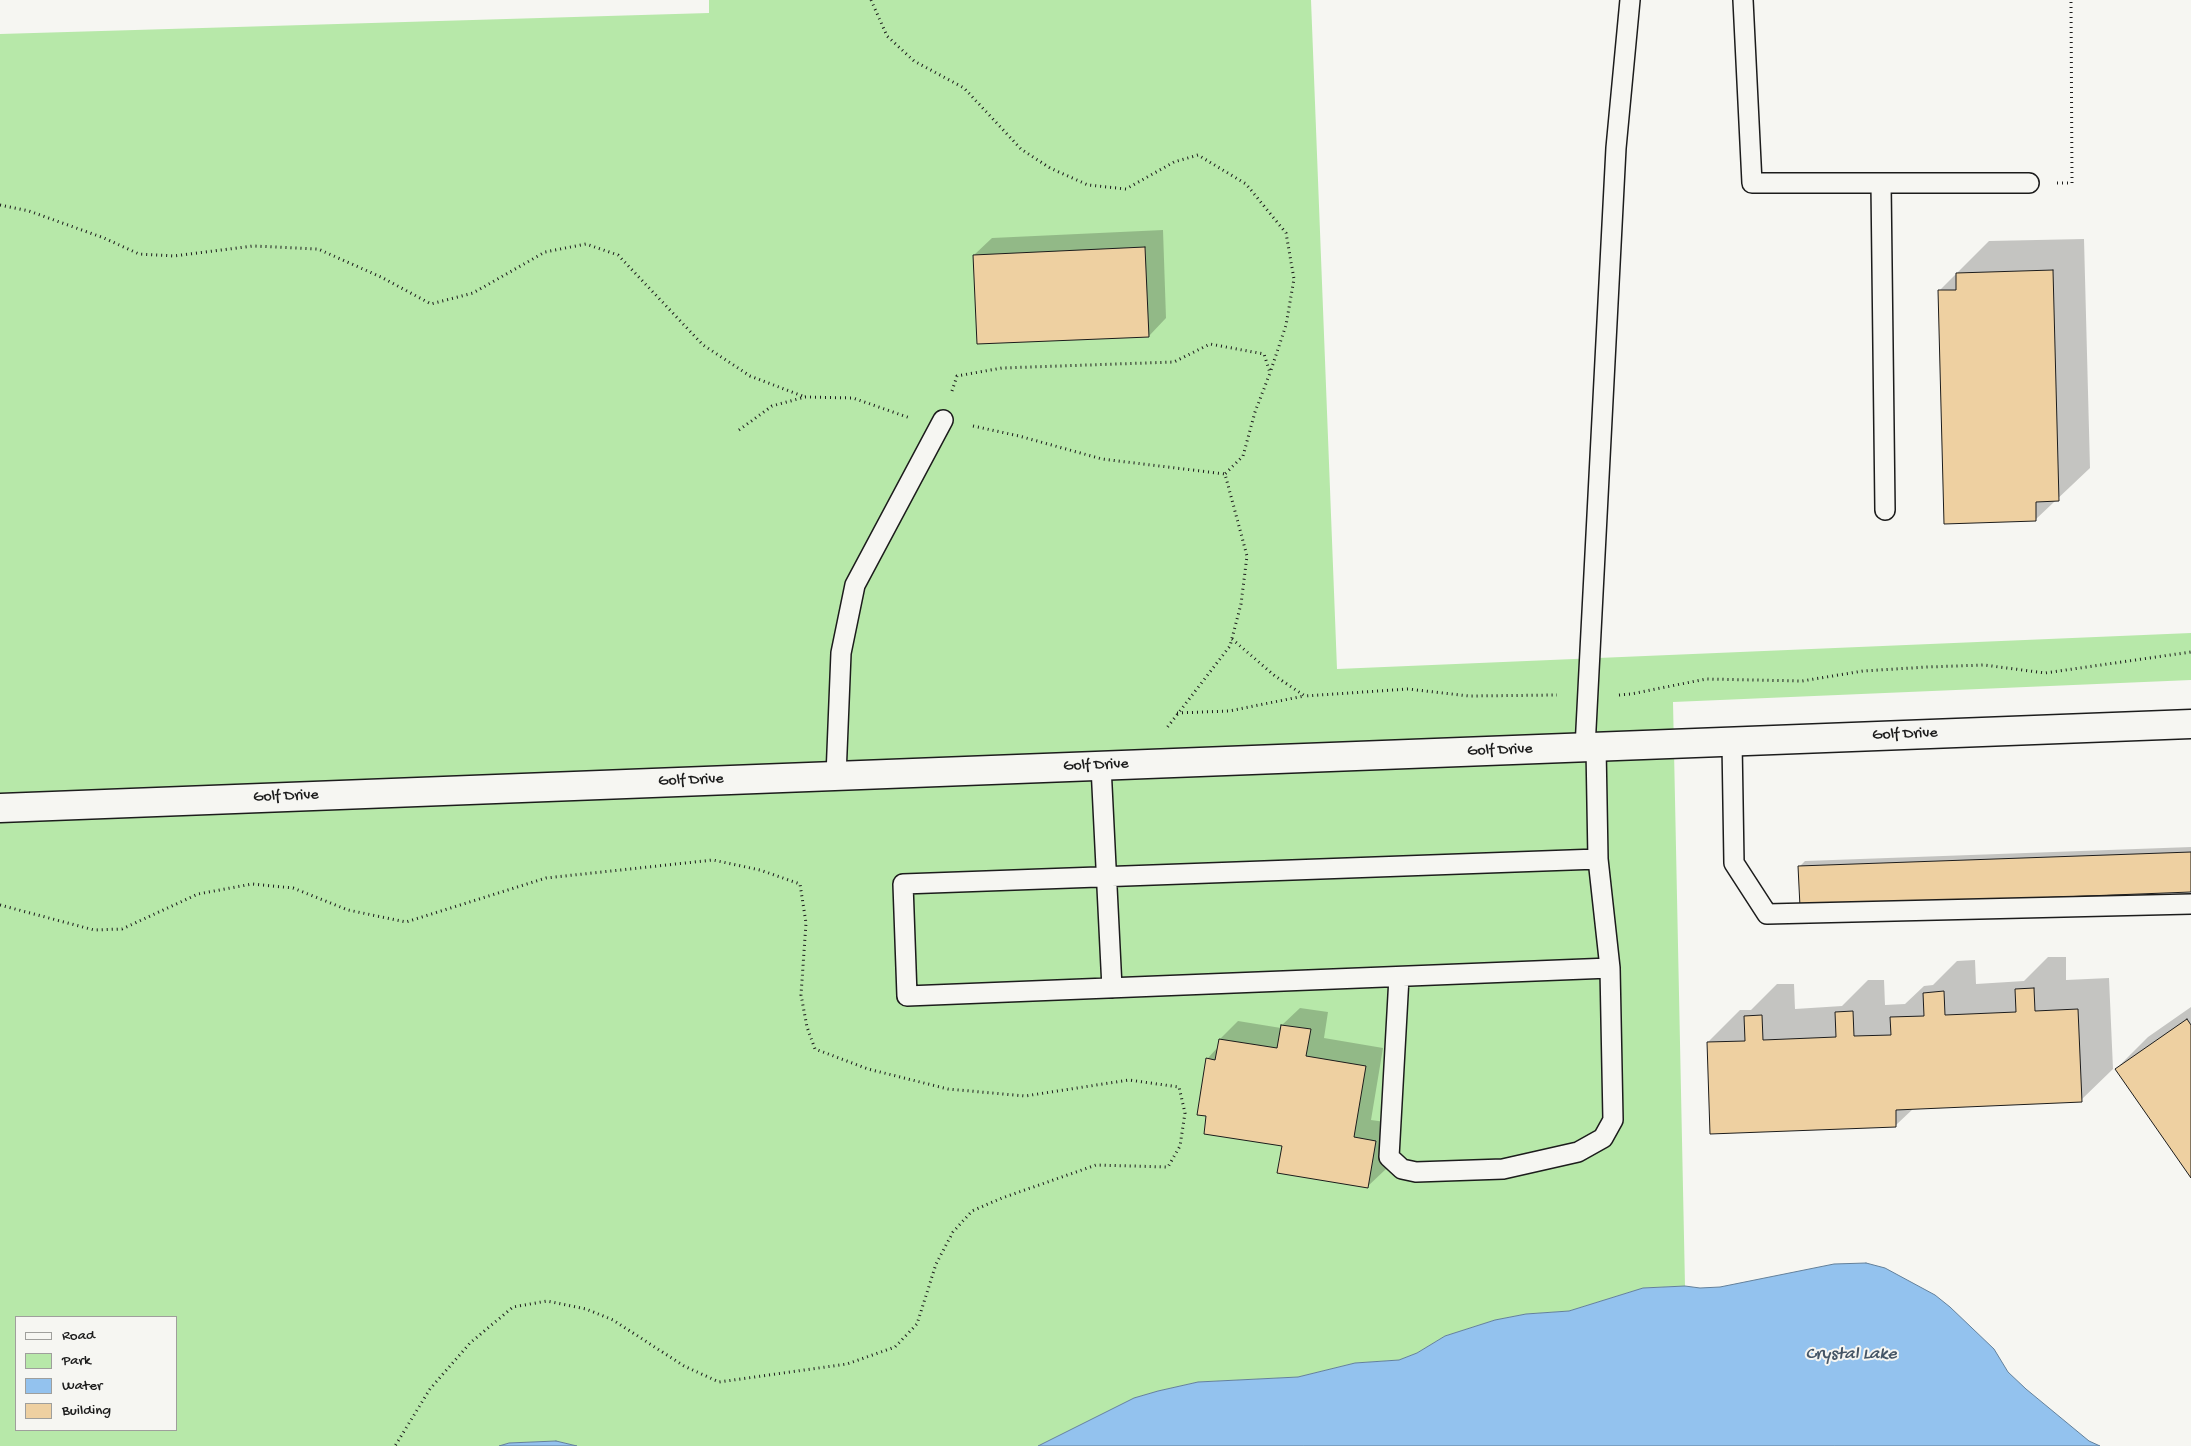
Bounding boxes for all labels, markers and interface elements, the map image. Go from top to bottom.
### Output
street label: Golf Drive [1872,724,1938,746]
street label: Golf Drive [1467,740,1533,762]
street label: Golf Drive [1063,755,1129,777]
street label: Golf Drive [658,770,724,792]
street label: Golf Drive [253,786,319,808]
legend [15,1316,178,1431]
text: Road [62,1327,95,1345]
water label: Crystal Lake [1805,1344,1897,1366]
text: Park [62,1352,91,1370]
text: Water [62,1377,102,1395]
text: Building [62,1402,111,1420]

